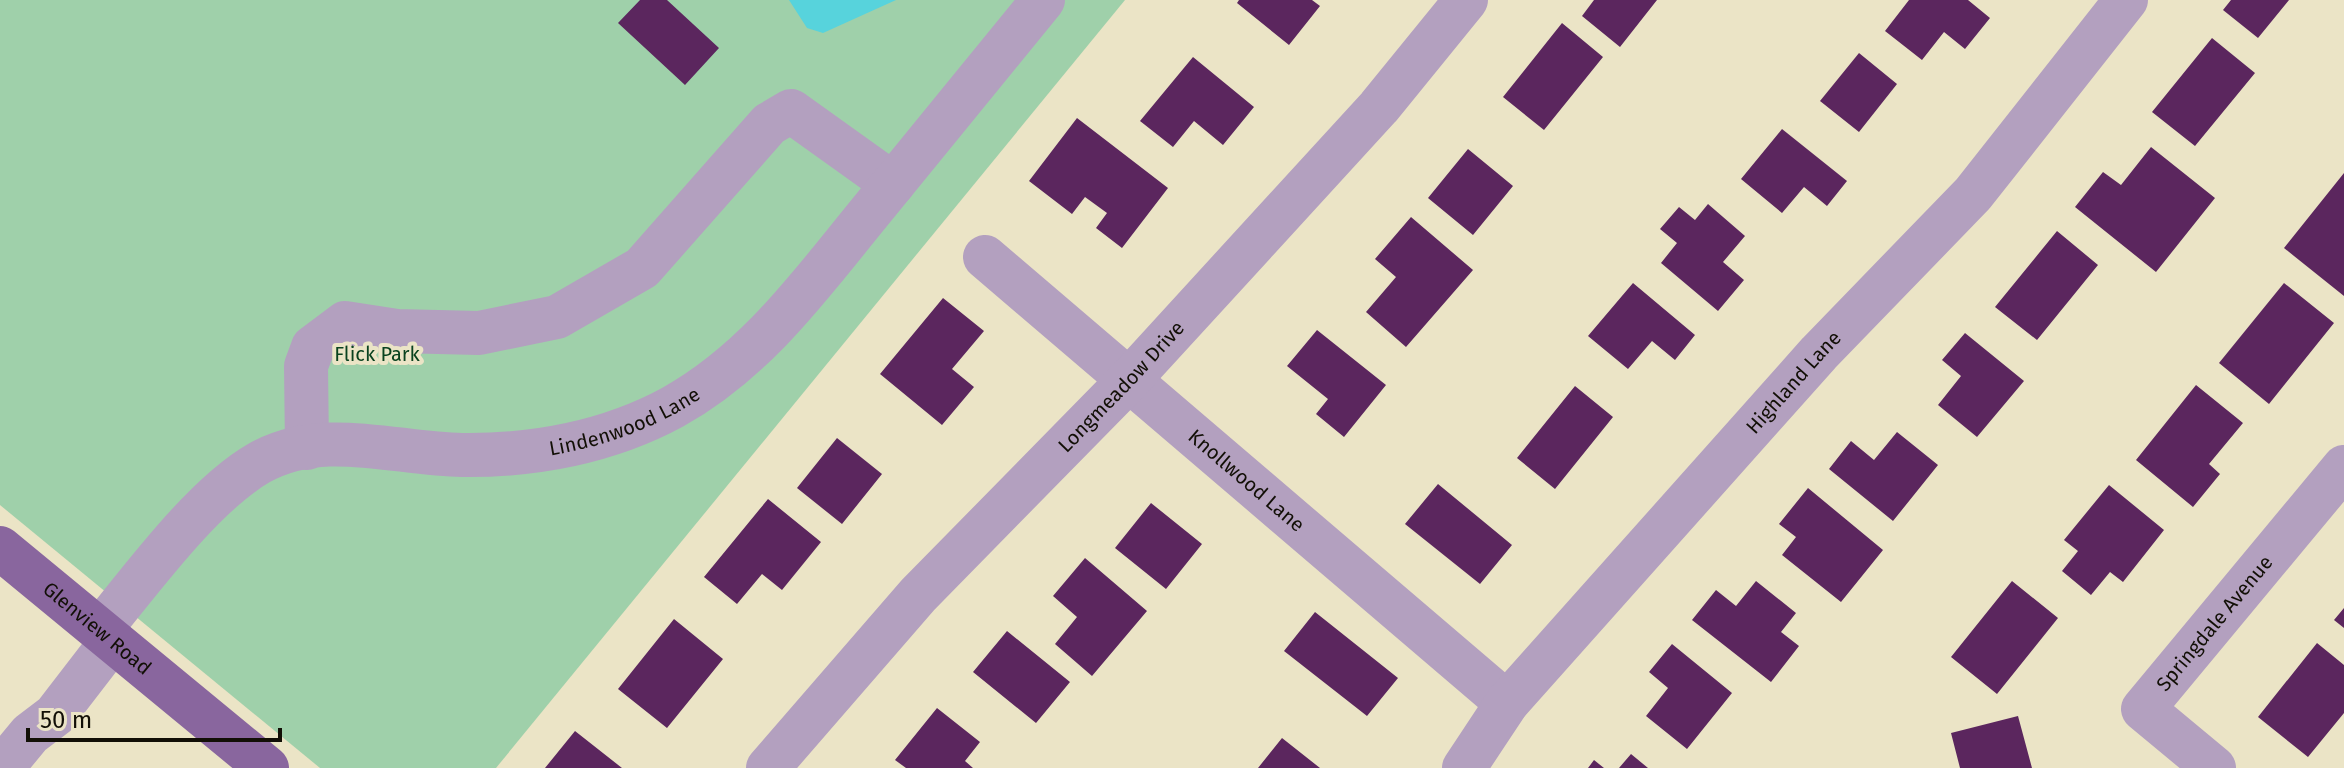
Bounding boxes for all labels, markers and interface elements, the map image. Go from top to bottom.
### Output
street label: Longmeadow Drive [1053,316,1189,457]
street label: Highland Lane [1741,326,1846,439]
park label: Flick Park [334,342,421,366]
street label: Lindenwood Lane [547,382,704,460]
street label: Knollwood Lane [1184,424,1310,537]
street label: Springdale Avenue [2151,550,2278,696]
street label: Glenview Road [38,577,156,680]
scale bar [28,692,280,742]
text: 50 m [40,706,92,734]

